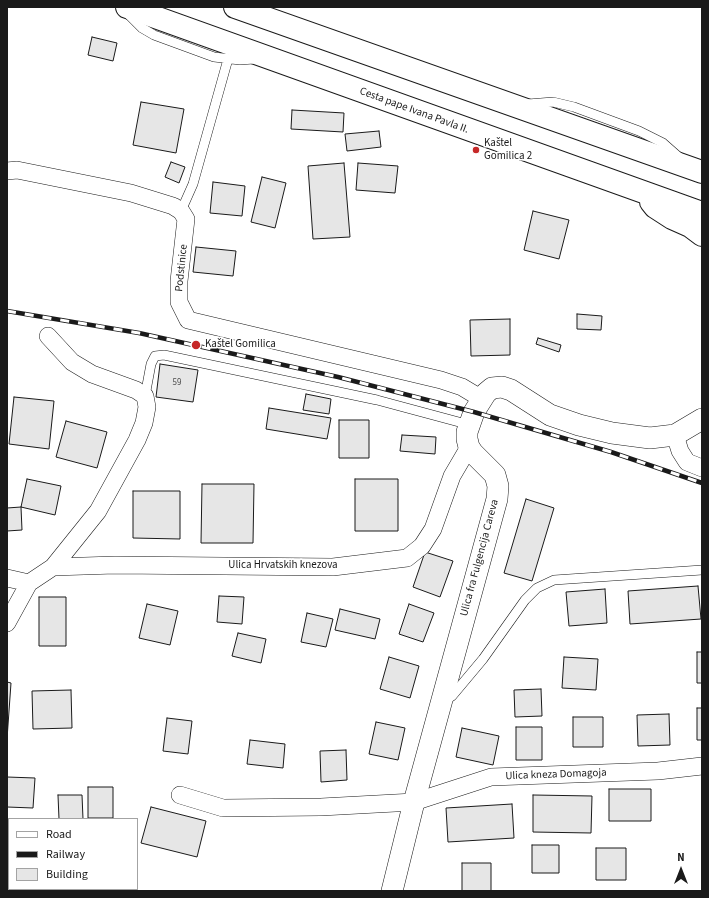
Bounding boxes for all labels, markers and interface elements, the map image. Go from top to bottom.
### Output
street label: Cesta pape Ivana Pavla II. [358,85,470,137]
place label: Kaštel Gomilica 2 [484,137,532,163]
marker: Kaštel Gomilica 2 [471,145,481,155]
street label: Podstinice [173,244,191,292]
place label: Kaštel Gomilica [205,338,276,352]
marker: Kaštel Gomilica [190,339,202,351]
house number: 59 [173,378,181,388]
street label: Ulica fra Fulgencija Careva [458,498,502,618]
street label: Ulica Hrvatskih knezova [228,559,338,573]
street label: Ulica kneza Domagoja [505,767,607,783]
legend [8,818,138,890]
text: Road [46,826,72,843]
text: Railway [46,846,85,863]
north arrow [661,850,701,890]
text: N [677,850,685,865]
text: Building [46,866,88,883]

